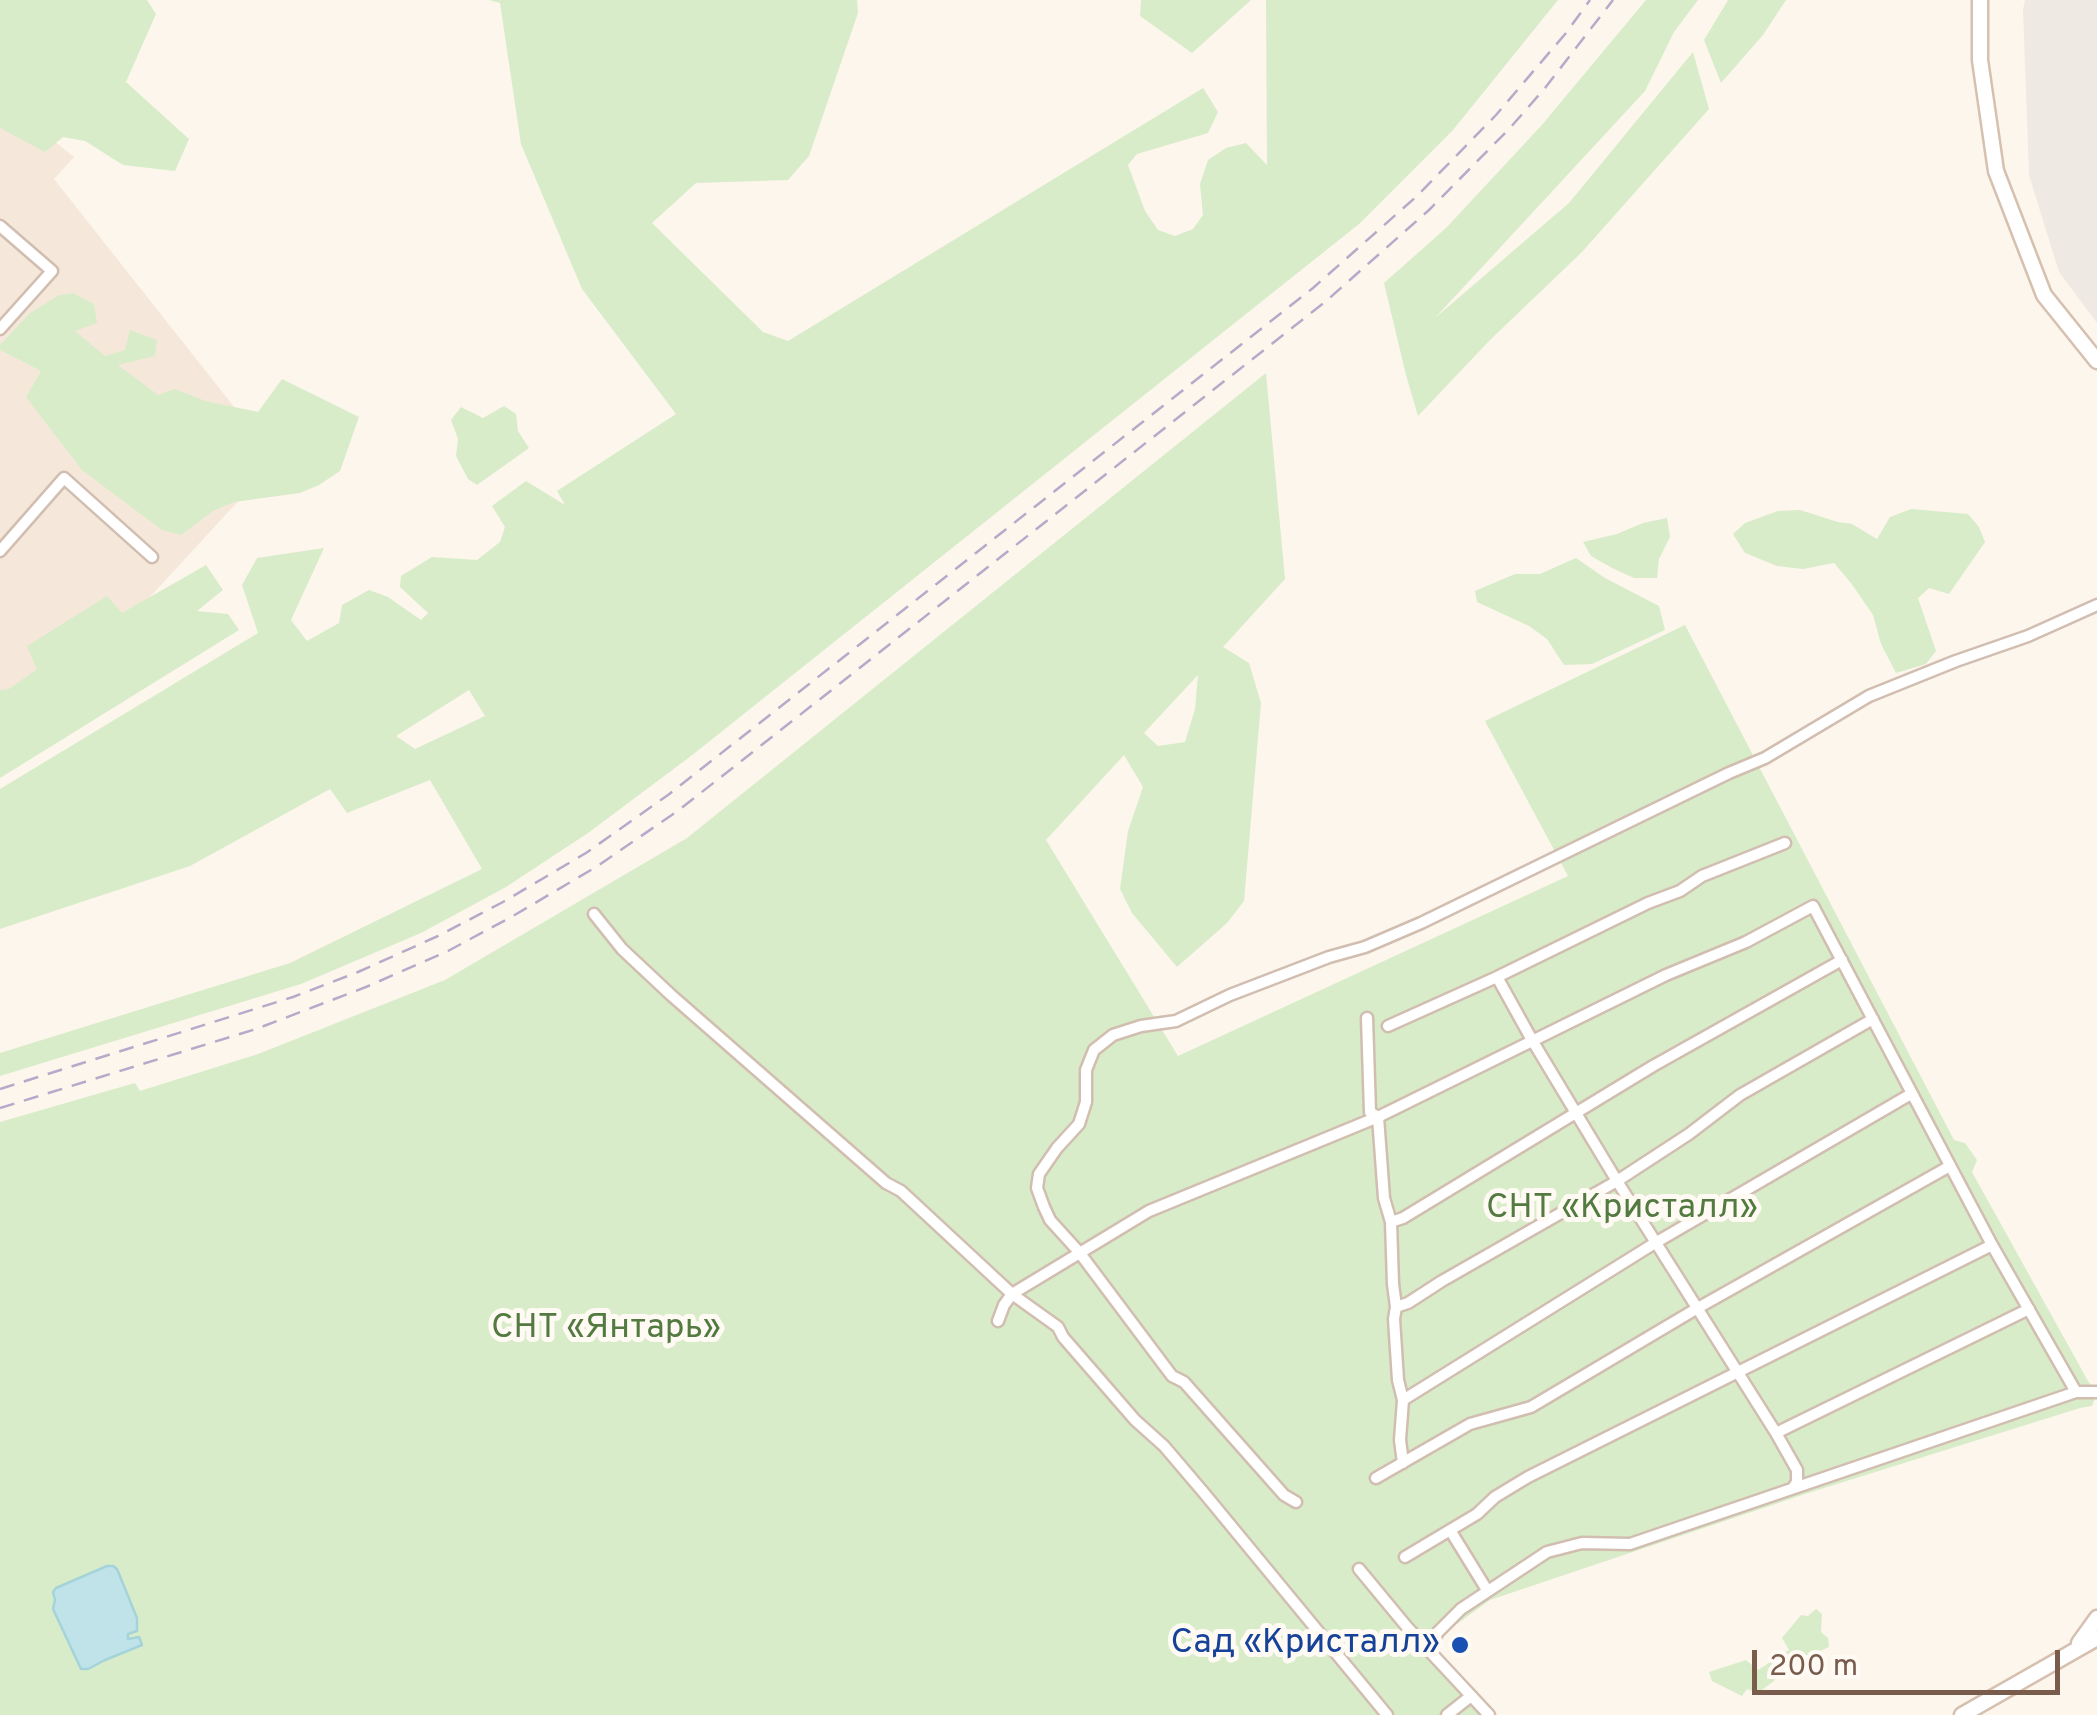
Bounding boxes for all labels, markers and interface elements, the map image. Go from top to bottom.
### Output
park label: СНТ «Кристалл» [1486,1189,1758,1231]
park label: СНТ «Янтарь» [491,1309,721,1351]
place label: Сад «Кристалл» [1171,1624,1440,1666]
scale bar [1757,1630,2064,1692]
marker: Сад «Кристалл» [1449,1634,1471,1656]
text: 200 m [1769,1649,1858,1686]

